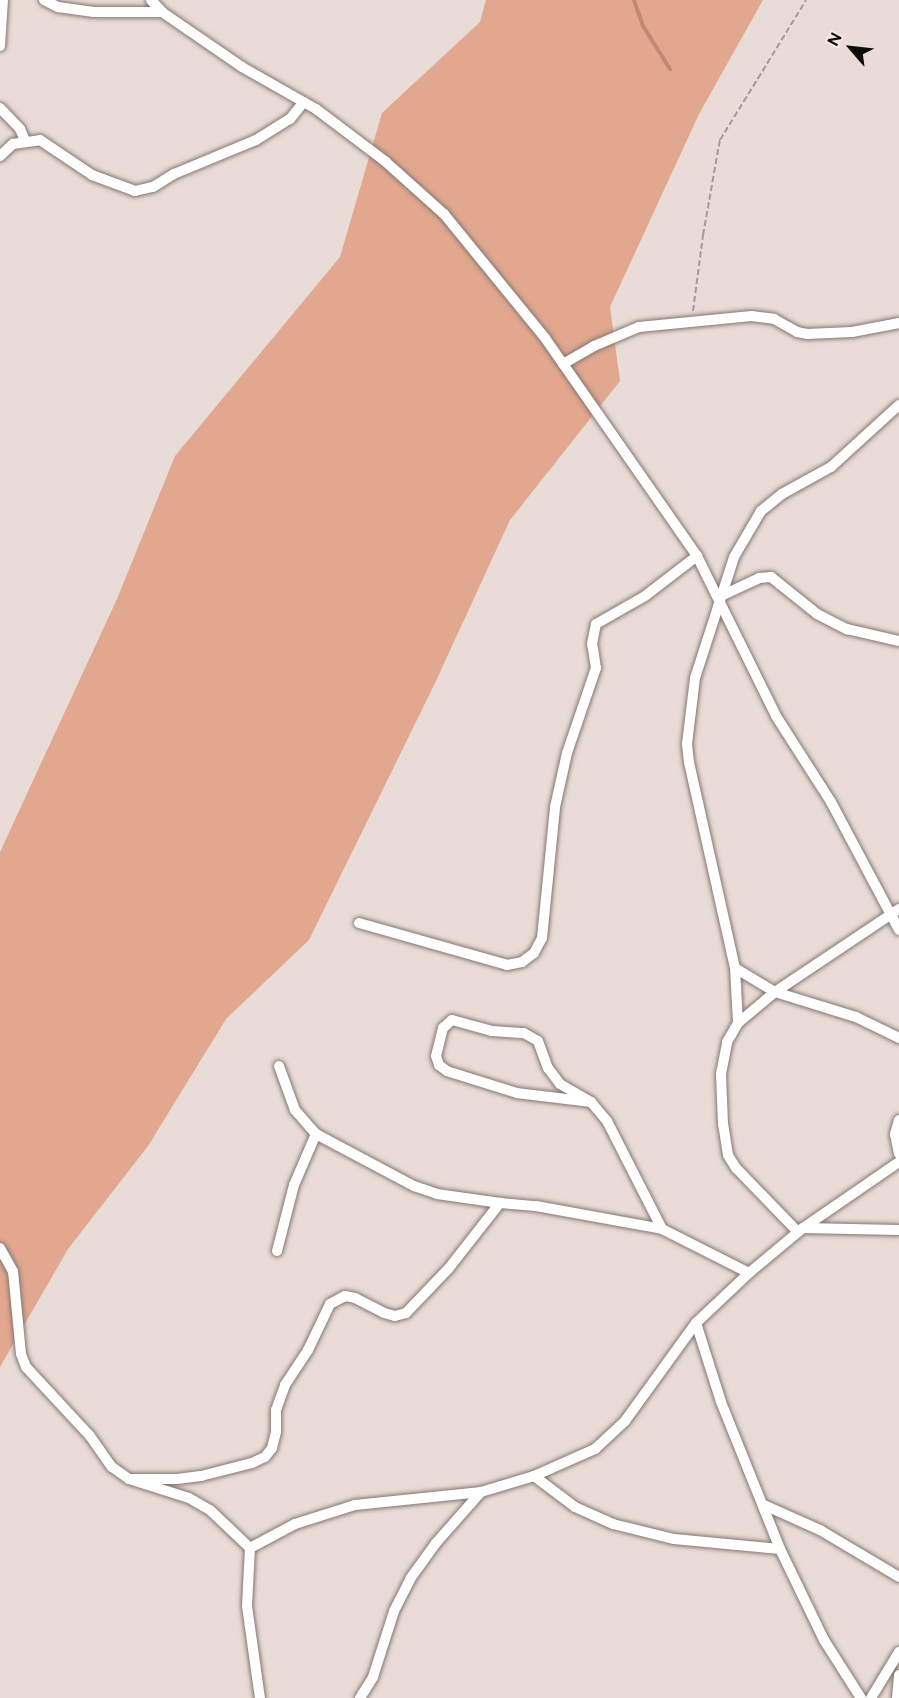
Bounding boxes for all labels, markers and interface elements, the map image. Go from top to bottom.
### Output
north arrow [821,18,881,78]
text: N [823,29,846,49]

